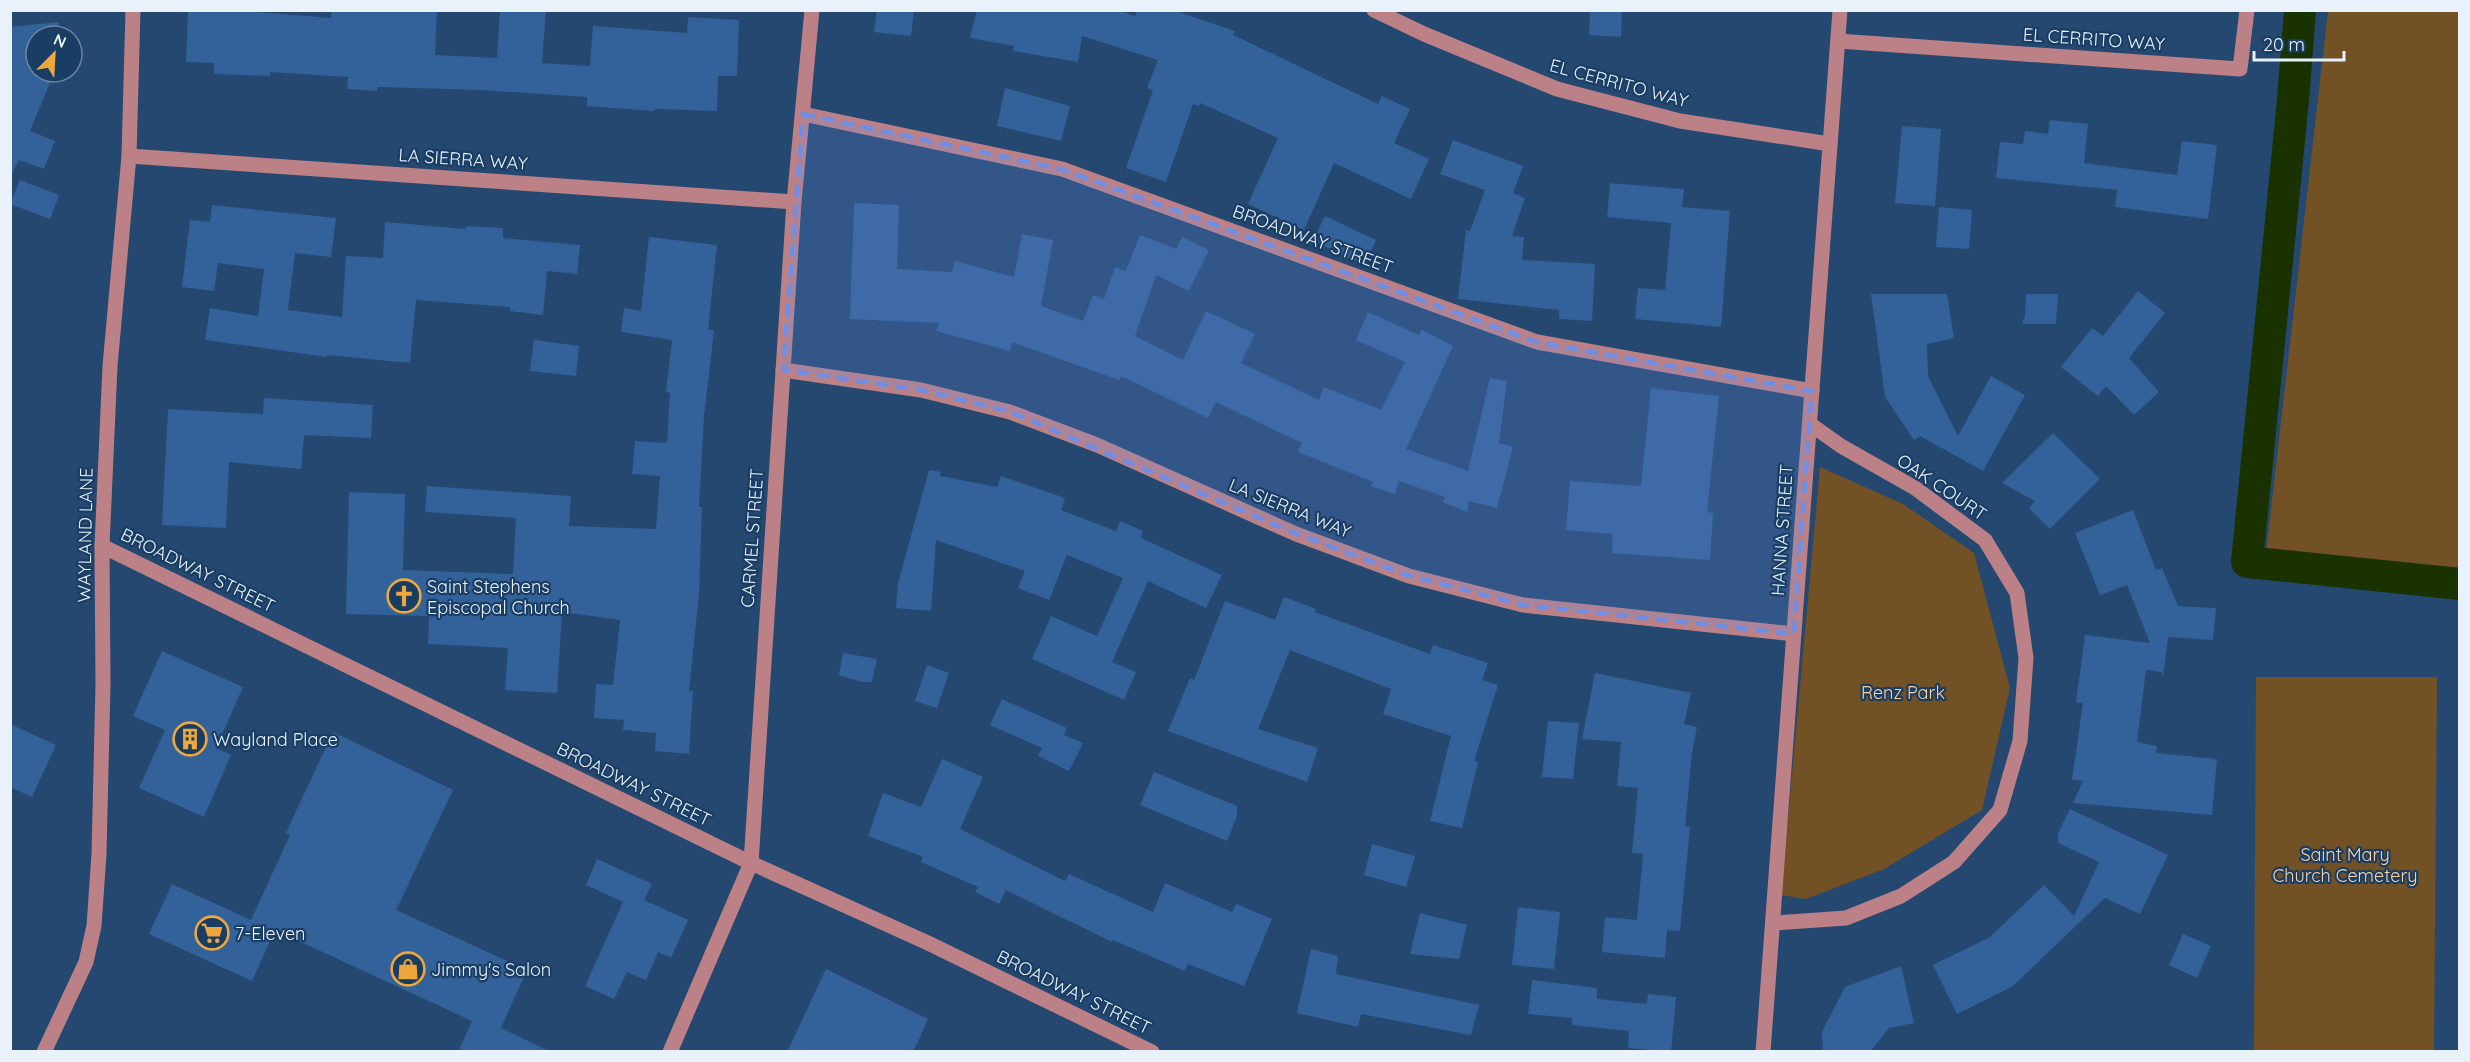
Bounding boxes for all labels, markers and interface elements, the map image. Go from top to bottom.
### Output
street label: EL CERRITO WAY [2022,23,2166,55]
north arrow [24,24,84,84]
scale bar [2254,24,2344,62]
text: N [51,29,70,52]
text: 20 m [2263,33,2305,56]
street label: EL CERRITO WAY [1547,53,1691,113]
street label: LA SIERRA WAY [398,143,528,175]
street label: BROADWAY STREET [1230,199,1396,279]
street label: OAK COURT [1893,449,1991,526]
street label: HANNA STREET [1766,463,1798,597]
street label: WAYLAND LANE [72,467,98,603]
street label: CARMEL STREET [736,468,768,608]
street label: LA SIERRA WAY [1226,473,1354,543]
street label: BROADWAY STREET [117,523,279,617]
place label: Saint Stephens Episcopal Church [427,575,570,619]
church icon: Saint Stephens Episcopal Church [386,578,422,614]
park label: Renz Park [1861,681,1945,704]
building icon: Wayland Place [172,721,208,757]
place label: Wayland Place [213,728,338,751]
street label: BROADWAY STREET [553,737,715,831]
park label: Saint Mary Church Cemetery [2272,843,2418,887]
supermarket icon: 7-Eleven [194,915,230,951]
place label: 7-Eleven [235,922,306,945]
street label: BROADWAY STREET [993,945,1155,1039]
shop icon: Jimmy's Salon [390,951,426,987]
place label: Jimmy's Salon [431,958,551,981]

